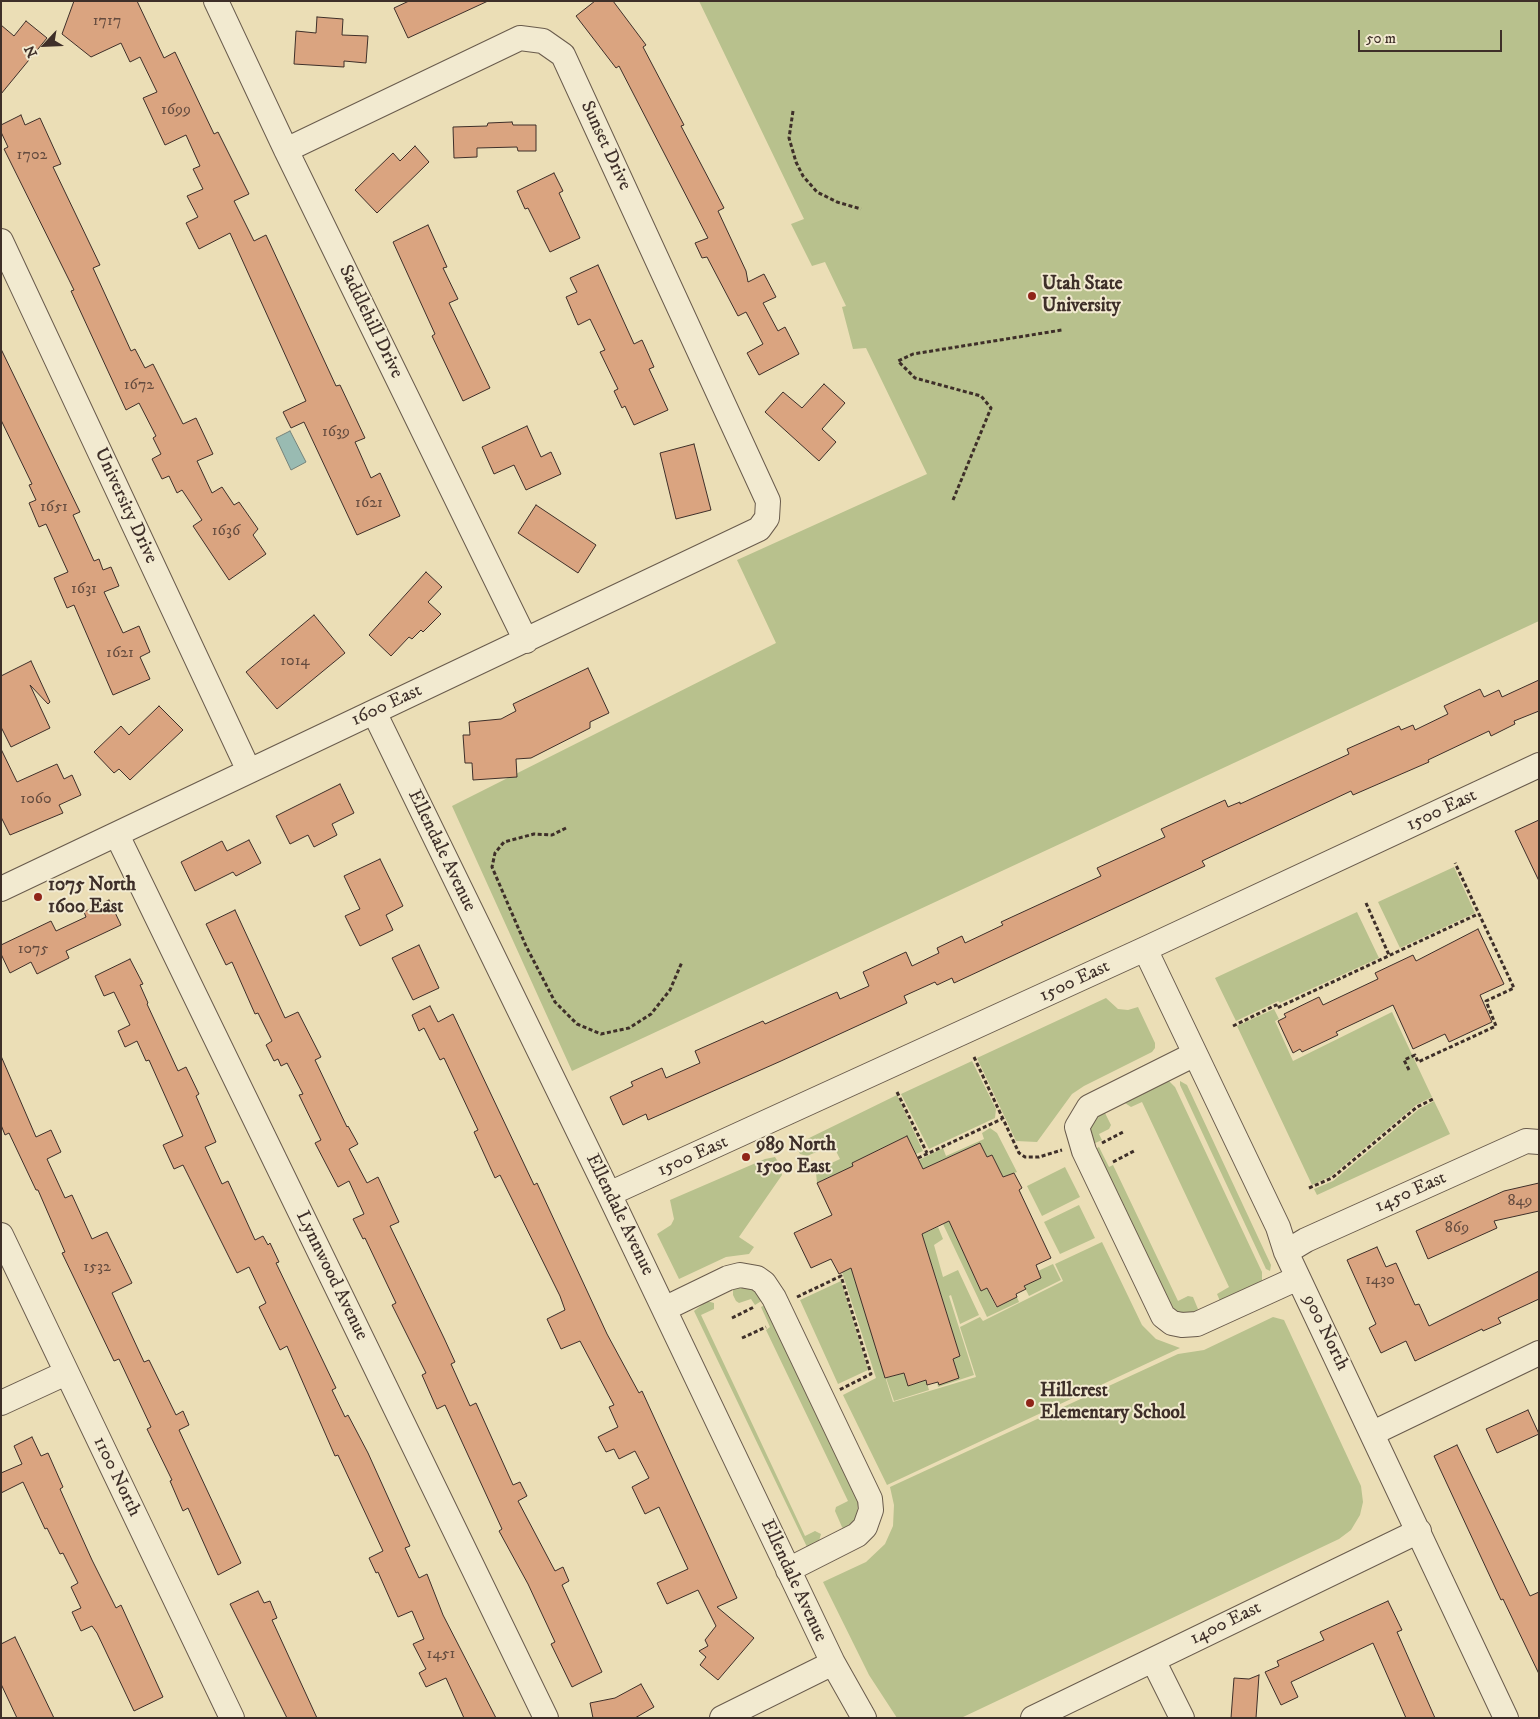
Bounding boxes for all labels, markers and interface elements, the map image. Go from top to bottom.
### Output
house number: 1717 [93,12,121,32]
north arrow [20,20,70,70]
scale bar [1360,20,1504,52]
text: 50 m [1366,29,1396,48]
text: N [21,42,42,60]
street label: Sunset Drive [574,98,636,194]
house number: 1699 [161,101,191,121]
house number: 1702 [17,146,47,166]
street label: Saddlehill Drive [333,262,407,382]
place label: Utah State University [1042,274,1123,318]
marker: Utah State University [1026,290,1038,302]
house number: 1672 [124,376,154,396]
house number: 1639 [322,423,350,443]
street label: University Drive [88,445,162,567]
house number: 1621 [355,494,383,514]
house number: 1651 [40,498,68,518]
house number: 1636 [212,522,240,542]
house number: 1631 [71,580,97,600]
house number: 1621 [106,644,134,664]
house number: 1014 [280,652,310,672]
street label: 1600 East [348,680,426,732]
street label: 1500 East [1403,785,1481,837]
street label: Ellendale Avenue [402,786,480,916]
house number: 1060 [20,790,52,810]
place label: 1075 North 1600 East [48,875,136,919]
marker: 1075 North 1600 East [32,891,44,903]
house number: 1075 [18,940,48,960]
street label: 1500 East [1036,956,1114,1008]
street label: 1500 East [654,1131,732,1183]
place label: 989 North 1500 East [756,1135,836,1179]
street label: Ellendale Avenue [580,1150,658,1280]
marker: 989 North 1500 East [740,1151,752,1163]
street label: 1450 East [1372,1167,1450,1219]
house number: 849 [1507,1192,1533,1212]
street label: Lynnwood Avenue [290,1208,372,1344]
house number: 869 [1445,1219,1469,1239]
house number: 1532 [83,1258,111,1278]
house number: 1430 [1365,1271,1395,1291]
street label: 900 North [1297,1291,1353,1375]
place label: Hillcrest Elementary School [1040,1381,1185,1425]
marker: Hillcrest Elementary School [1024,1397,1036,1409]
street label: 1100 North [87,1433,145,1521]
street label: Ellendale Avenue [755,1516,831,1646]
street label: 1400 East [1187,1597,1265,1651]
house number: 1451 [427,1645,455,1665]

